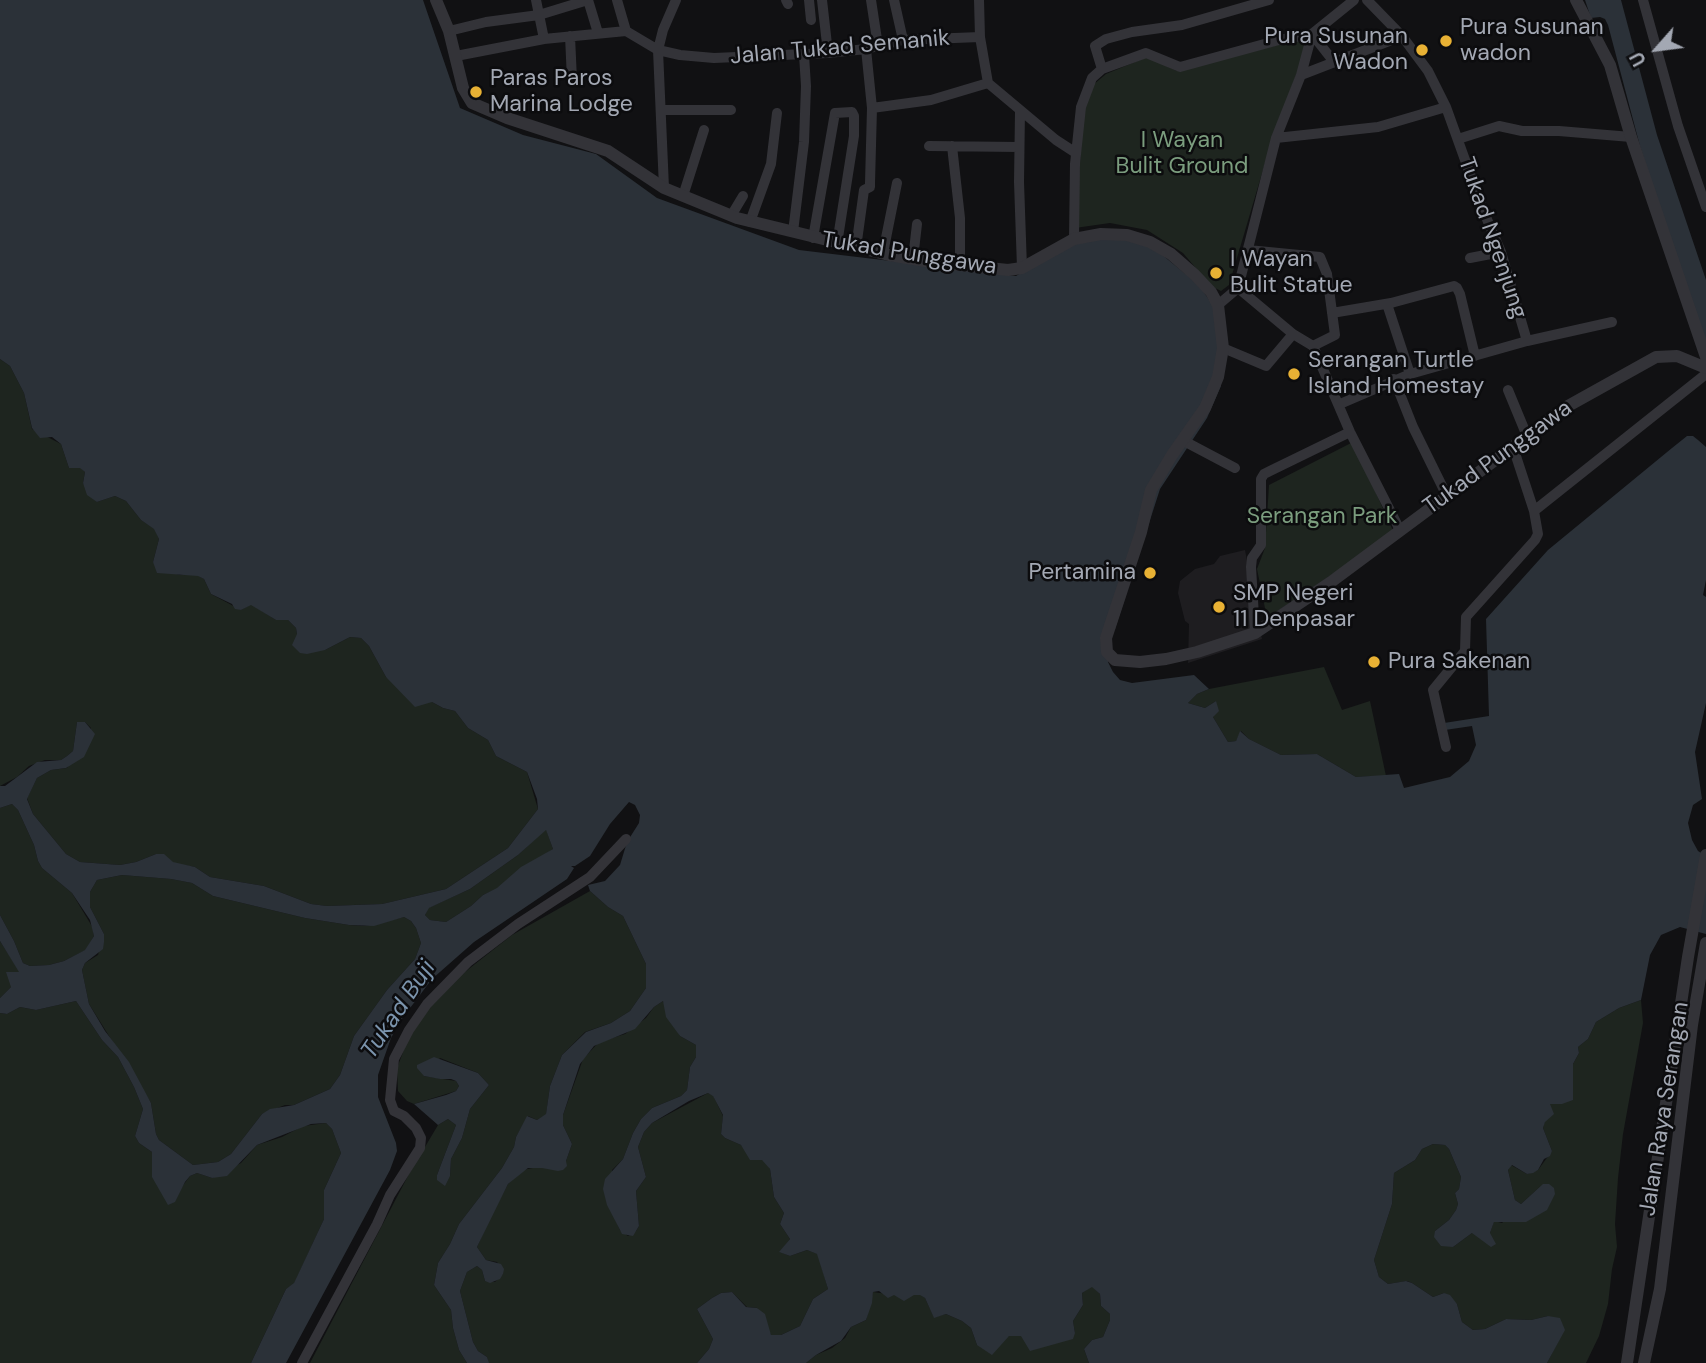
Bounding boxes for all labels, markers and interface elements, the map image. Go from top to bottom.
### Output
place label: Pura Susunan wadon [1460,14,1604,68]
north arrow [1622,14,1692,84]
place label: Pura Susunan Wadon [1264,23,1408,77]
street label: Jalan Tukad Semanik [729,25,951,71]
marker: Pura Susunan wadon [1438,33,1454,49]
marker: Pura Susunan Wadon [1414,42,1430,58]
text: U [1624,47,1652,71]
place label: Paras Paros Marina Lodge [490,65,633,119]
marker: Paras Paros Marina Lodge [468,84,484,100]
park label: I Wayan Bulit Ground [1116,127,1248,181]
street label: Tukad Ngenjung [1451,154,1533,322]
street label: Tukad Punggawa [820,227,998,281]
place label: I Wayan Bulit Statue [1230,246,1353,300]
marker: I Wayan Bulit Statue [1208,265,1224,281]
place label: Serangan Turtle Island Homestay [1308,347,1484,401]
marker: Serangan Turtle Island Homestay [1286,366,1302,382]
street label: Tukad Punggawa [1418,395,1578,521]
park label: Serangan Park [1247,503,1397,531]
place label: Pertamina [1028,559,1136,587]
marker: Pertamina [1142,565,1158,581]
place label: SMP Negeri 11 Denpasar [1233,580,1355,634]
marker: SMP Negeri 11 Denpasar [1211,599,1227,615]
place label: Pura Sakenan [1388,648,1530,676]
marker: Pura Sakenan [1366,654,1382,670]
water label: Tukad Buji [355,955,443,1065]
street label: Jalan Raya Serangan [1634,1000,1696,1218]

